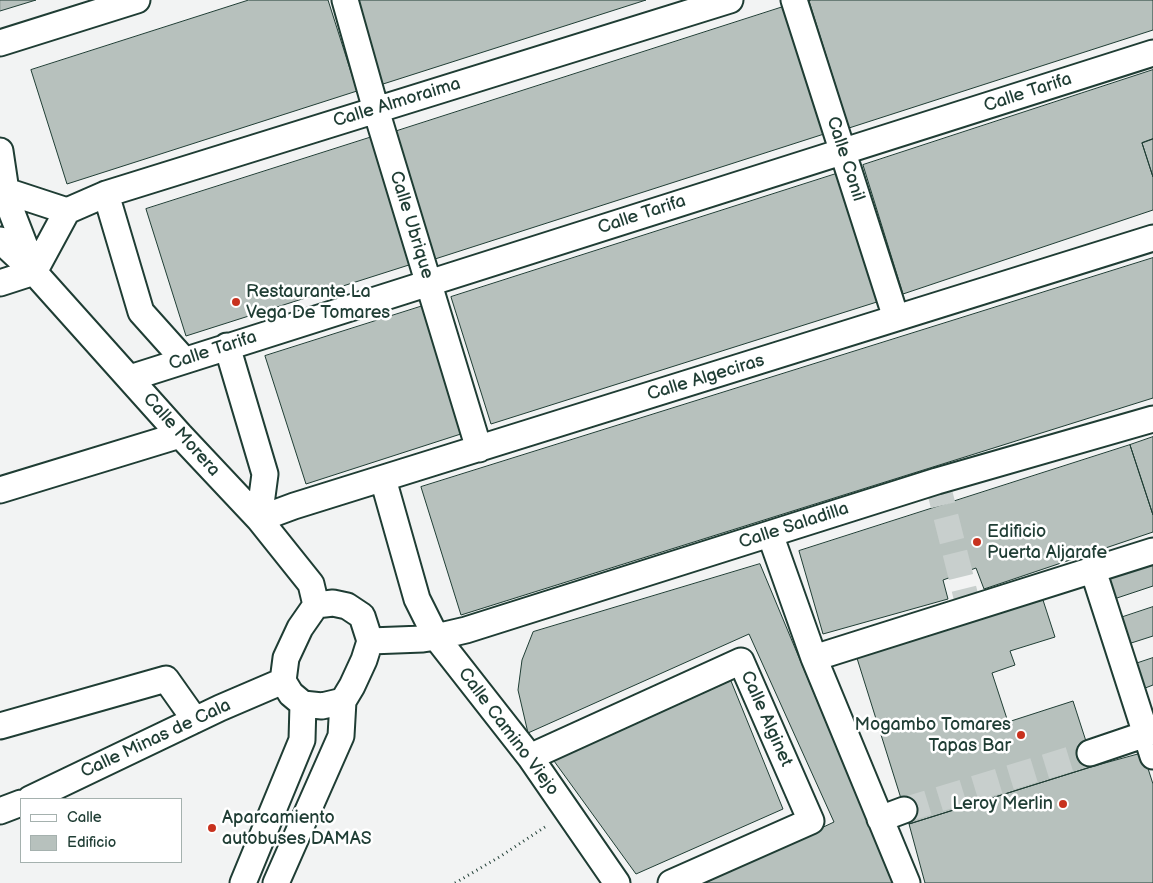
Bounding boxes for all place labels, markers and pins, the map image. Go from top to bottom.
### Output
place label: Restaurante La Vega De Tomares [246,281,390,324]
marker: Restaurante La Vega De Tomares [230,296,242,308]
place label: Edificio Puerta Aljarafe [987,521,1107,564]
marker: Edificio Puerta Aljarafe [971,536,983,548]
place label: Mogambo Tomares Tapas Bar [854,714,1011,756]
marker: Mogambo Tomares Tapas Bar [1015,729,1027,741]
place label: Leroy Merlin [952,793,1053,815]
marker: Leroy Merlin [1057,798,1069,810]
place label: Aparcamiento autobuses DAMAS [222,807,372,850]
marker: Aparcamiento autobuses DAMAS [206,822,218,834]

